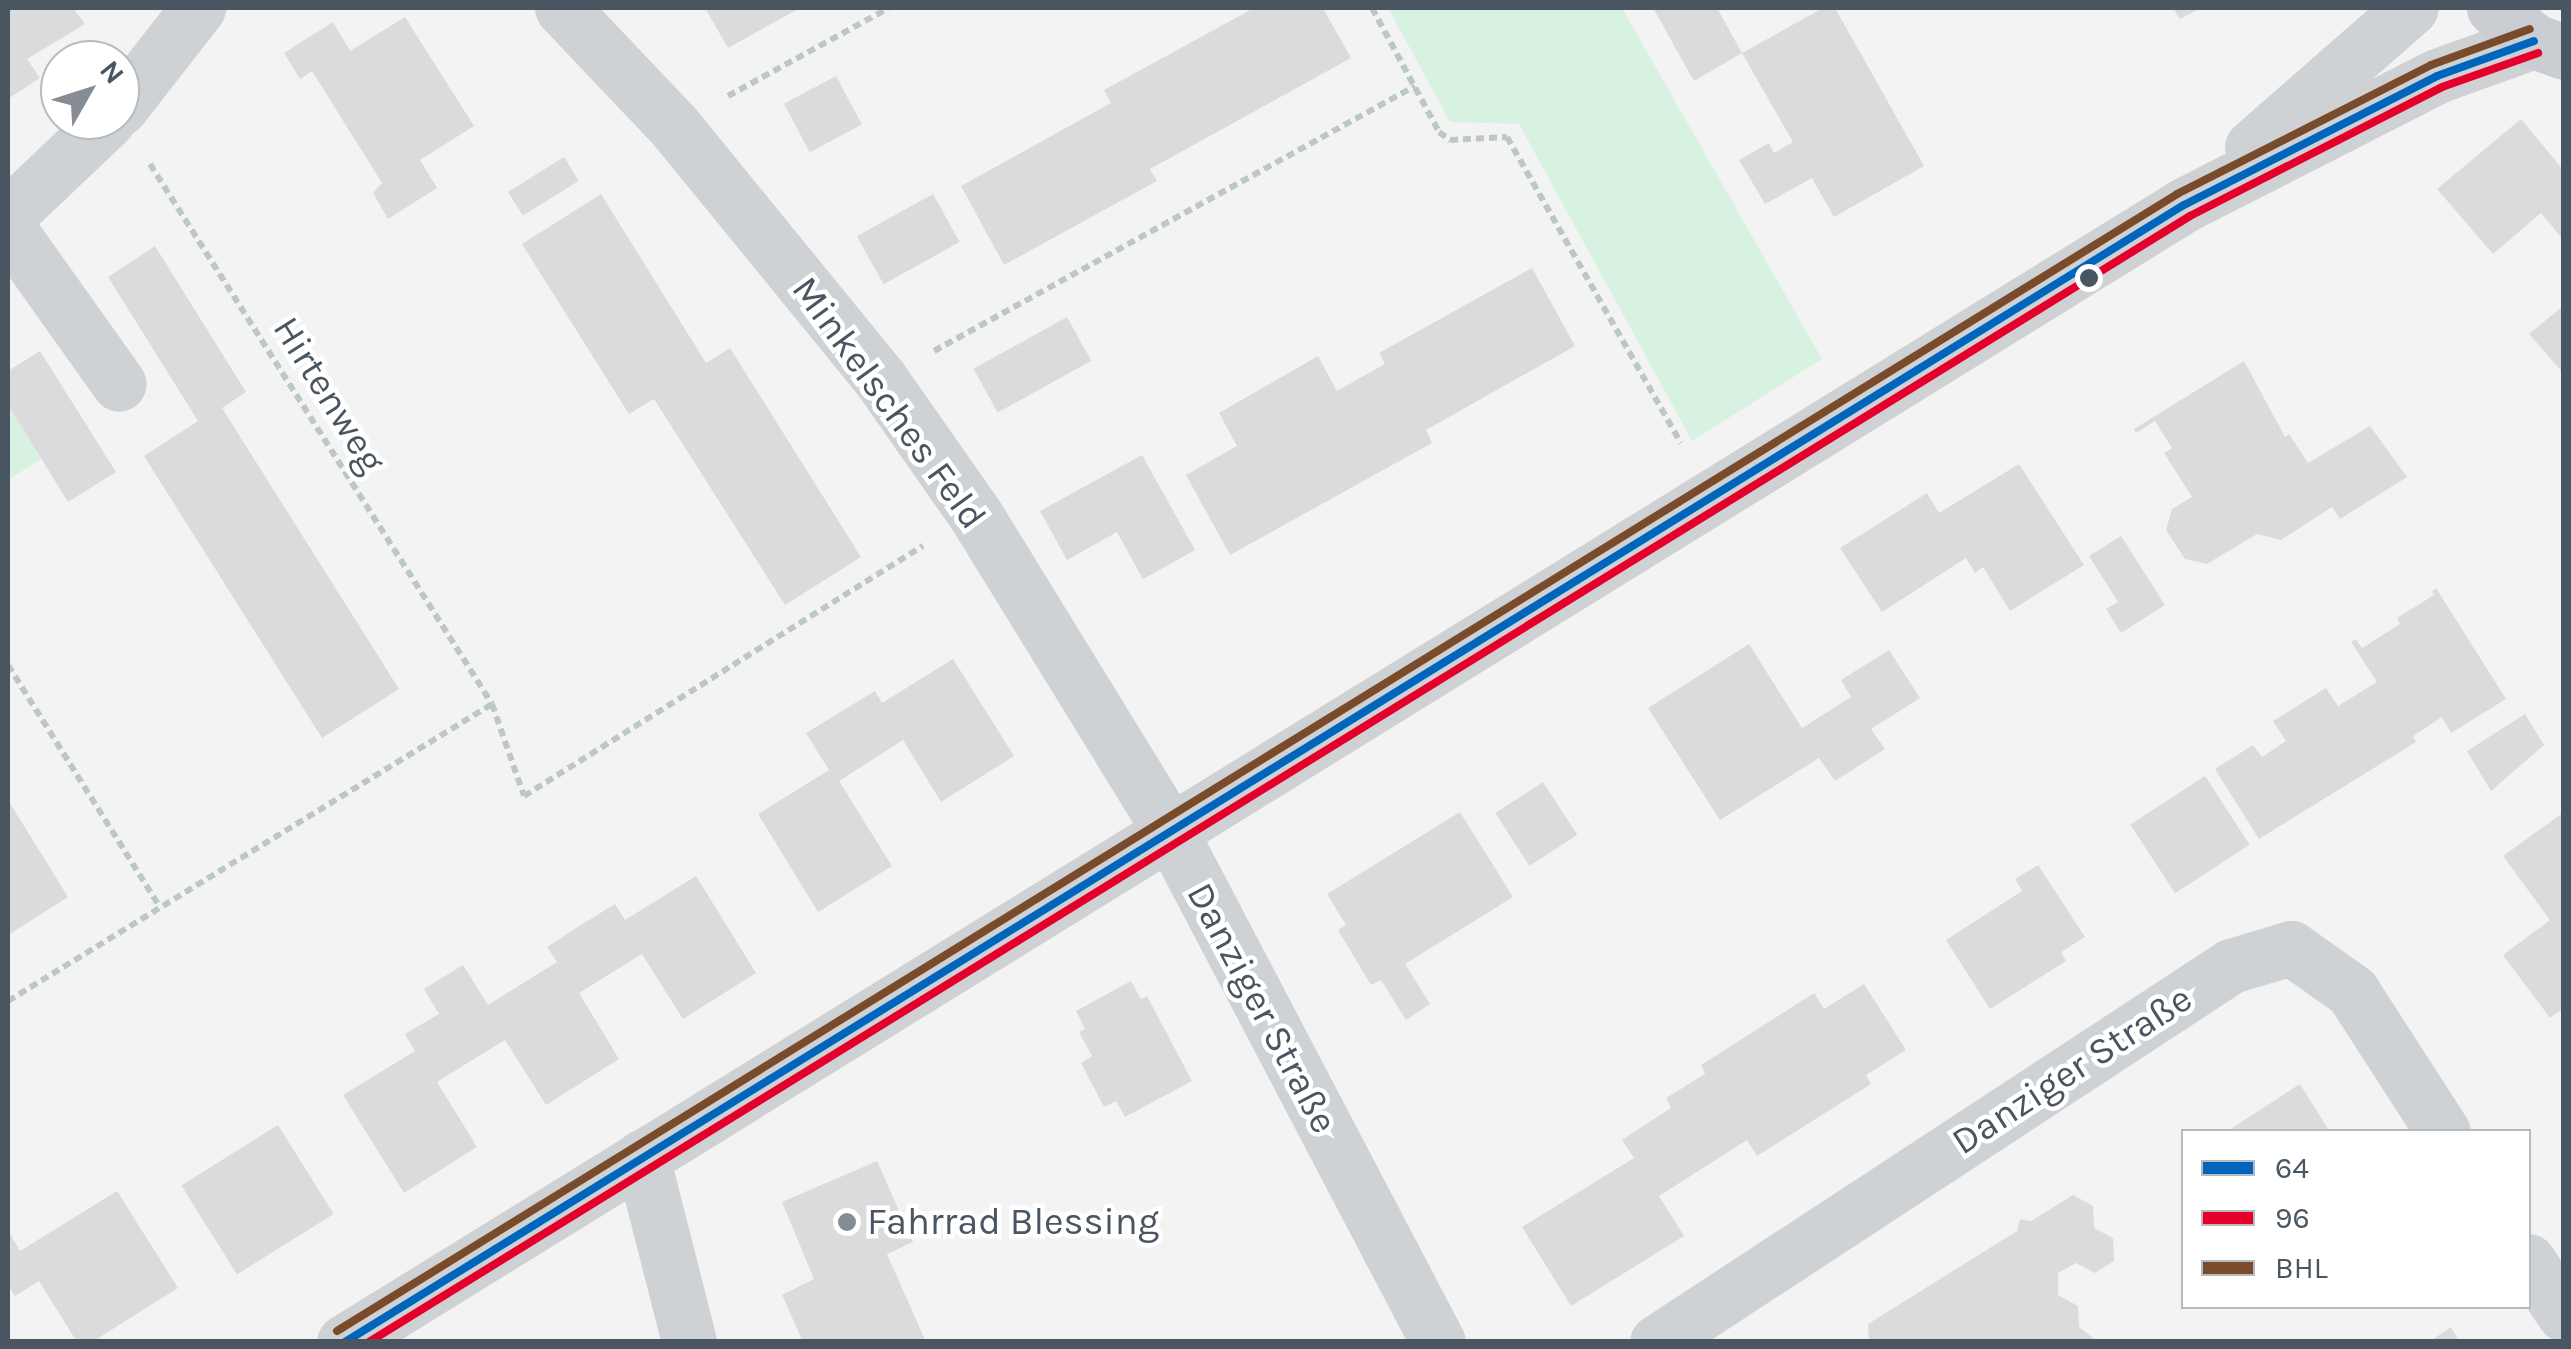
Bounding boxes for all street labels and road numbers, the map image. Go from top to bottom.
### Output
street label: Minkelsches Feld [782,268,996,538]
street label: Hirtenweg [263,308,395,482]
street label: Danziger Straße [1177,875,1347,1141]
street label: Danziger Straße [1944,976,2200,1164]

